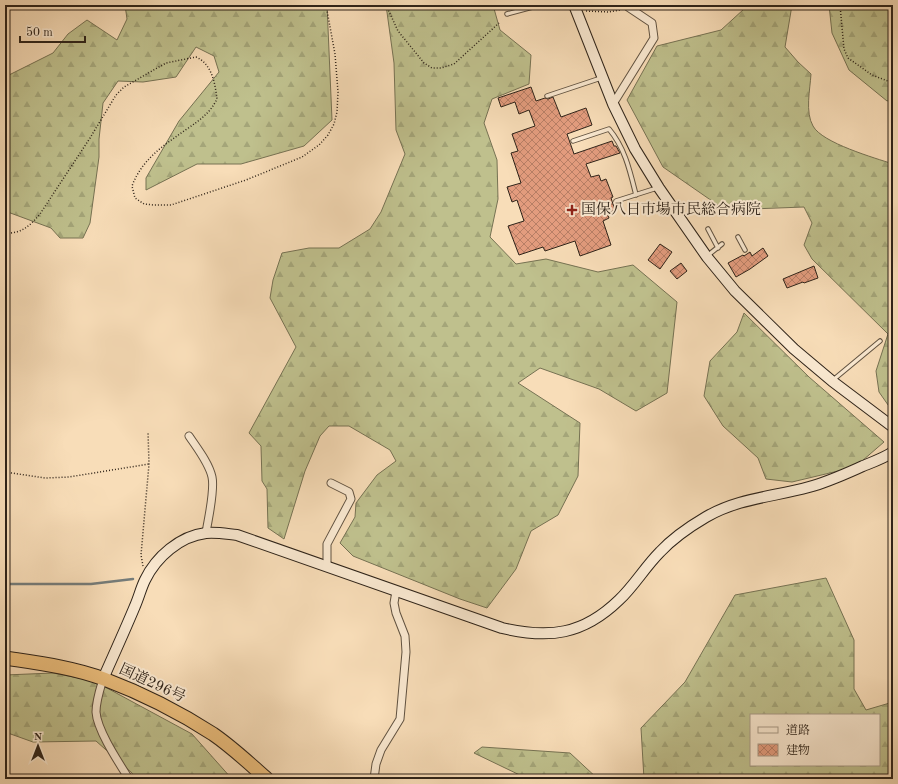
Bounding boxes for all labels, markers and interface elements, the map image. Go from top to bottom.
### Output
scale bar [20,18,85,44]
text: 50 m [26,26,53,39]
place label: 国保八日市場市民総合病院 [581,201,761,218]
marker: 国保八日市場市民総合病院 [566,204,578,216]
street label: 国道296号 [117,660,188,706]
legend [750,714,880,766]
text: 道路 [786,723,810,737]
north arrow [18,726,58,766]
text: N [34,732,43,743]
text: 建物 [786,743,810,757]

